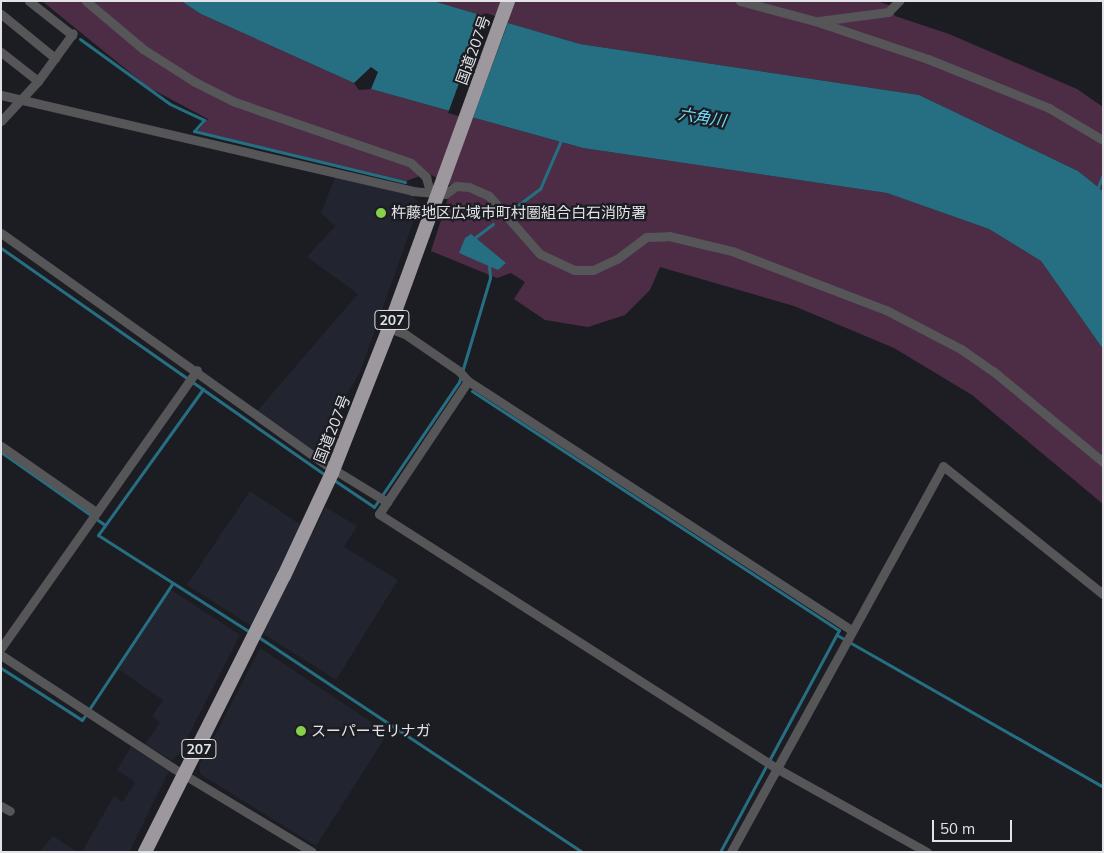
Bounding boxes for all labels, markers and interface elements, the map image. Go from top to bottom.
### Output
street label: 国道207号 [452,13,494,87]
water label: 六角川 [677,104,727,130]
place label: 杵藤地区広域市町村圏組合白石消防署 [391,204,646,222]
marker: 杵藤地区広域市町村圏組合白石消防署 [375,207,387,219]
road number: 207 [373,308,411,332]
street label: 国道207号 [310,392,354,466]
place label: スーパーモリナガ [311,722,431,740]
marker: スーパーモリナガ [295,725,307,737]
road number: 207 [180,738,218,761]
scale bar [934,810,1014,842]
text: 50 m [940,819,975,838]

